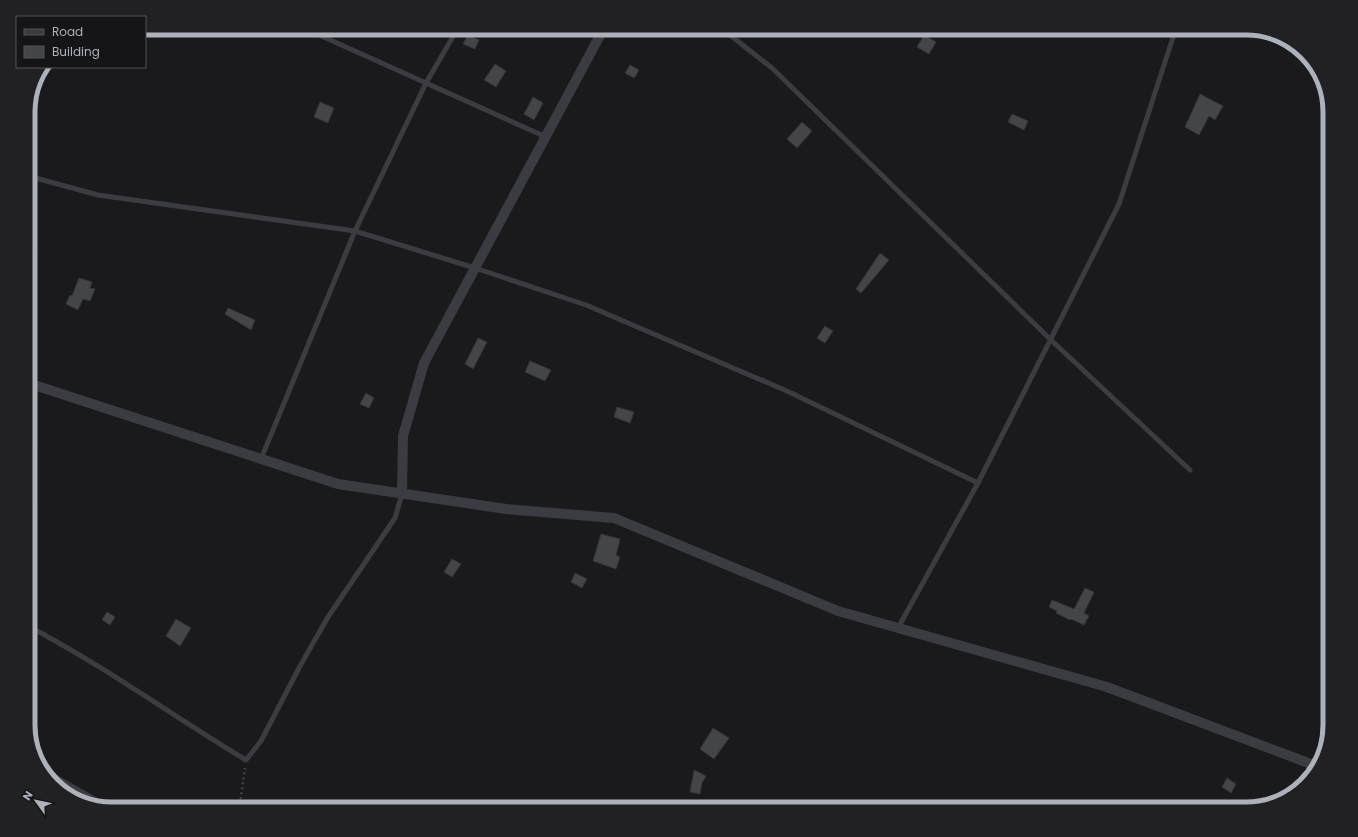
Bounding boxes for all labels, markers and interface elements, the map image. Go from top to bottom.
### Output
legend [16,16,146,68]
text: Road [52,23,83,40]
text: Building [52,43,100,60]
north arrow [16,781,56,821]
text: N [19,788,37,803]

